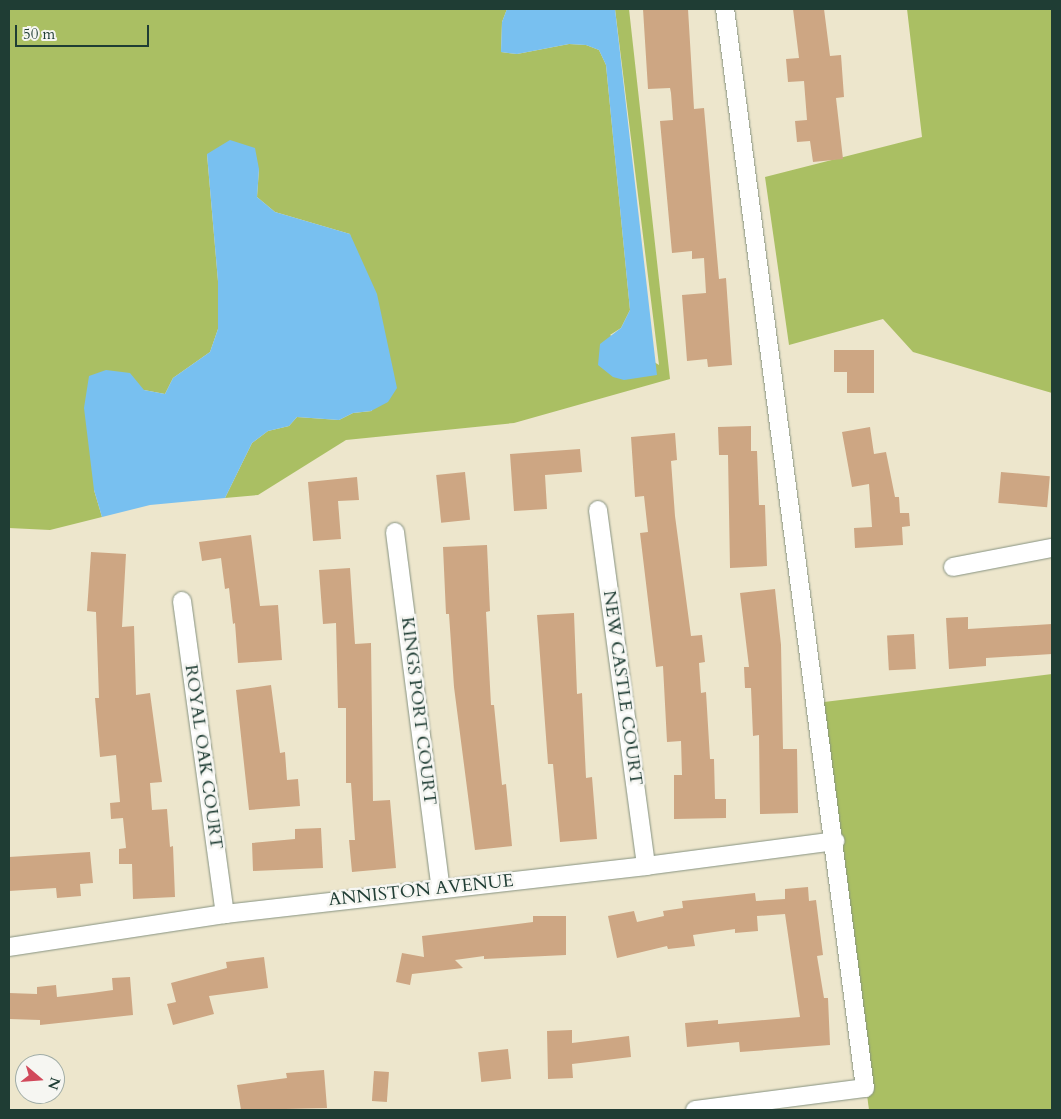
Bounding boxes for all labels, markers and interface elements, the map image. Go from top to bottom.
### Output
scale bar [18,15,151,47]
text: 50 m [23,24,55,44]
street label: NEW CASTLE COURT [598,589,646,787]
street label: KINGS PORT COURT [396,616,440,806]
street label: ROYAL OAK COURT [179,663,227,851]
street label: ANNISTON AVENUE [327,871,515,911]
north arrow [15,1054,65,1104]
text: N [43,1075,65,1092]

